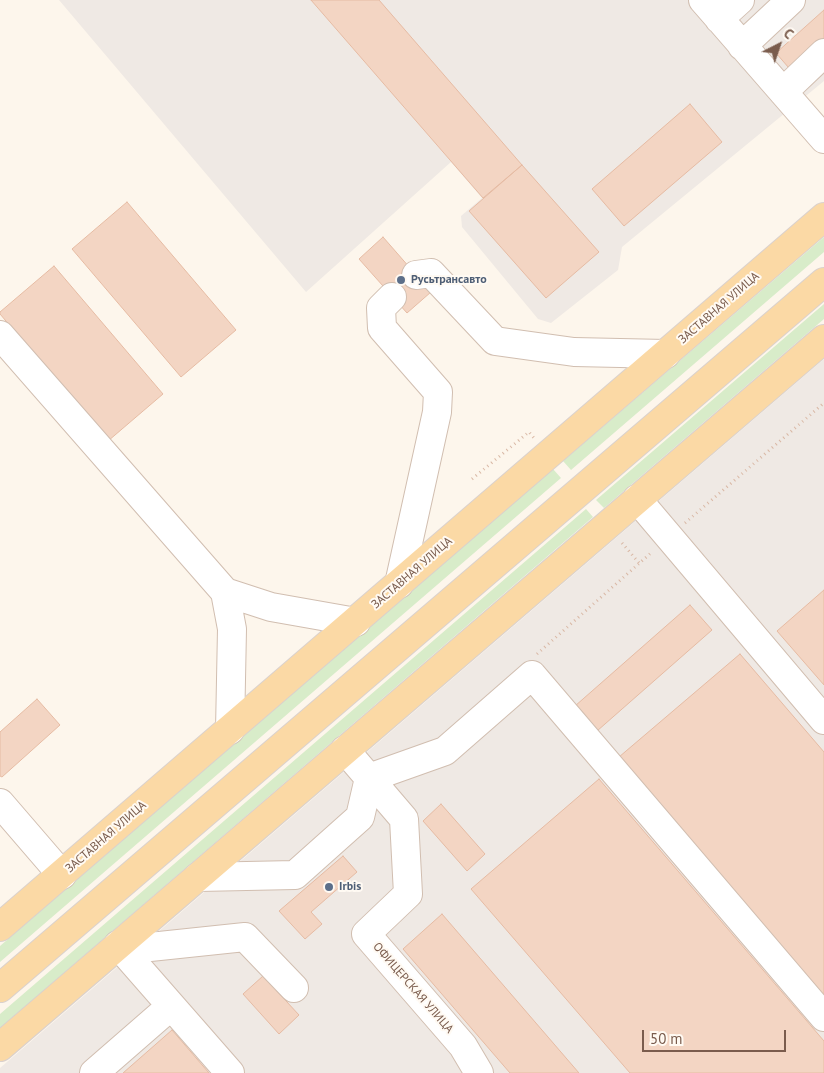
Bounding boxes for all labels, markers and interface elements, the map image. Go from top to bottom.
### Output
north arrow [754,20,804,70]
text: С [780,24,798,43]
street label: ЗАСТАВНАЯ УЛИЦА [676,269,762,347]
place label: Русьтрансавто [411,273,487,287]
marker: Русьтрансавто [395,274,407,286]
street label: ЗАСТАВНАЯ УЛИЦА [369,534,455,612]
street label: ЗАСТАВНАЯ УЛИЦА [63,798,149,876]
place label: Irbis [339,880,361,894]
marker: Irbis [323,881,335,893]
street label: ОФИЦЕРСКАЯ УЛИЦА [370,940,456,1036]
scale bar [644,1020,788,1052]
text: 50 m [650,1029,683,1048]

